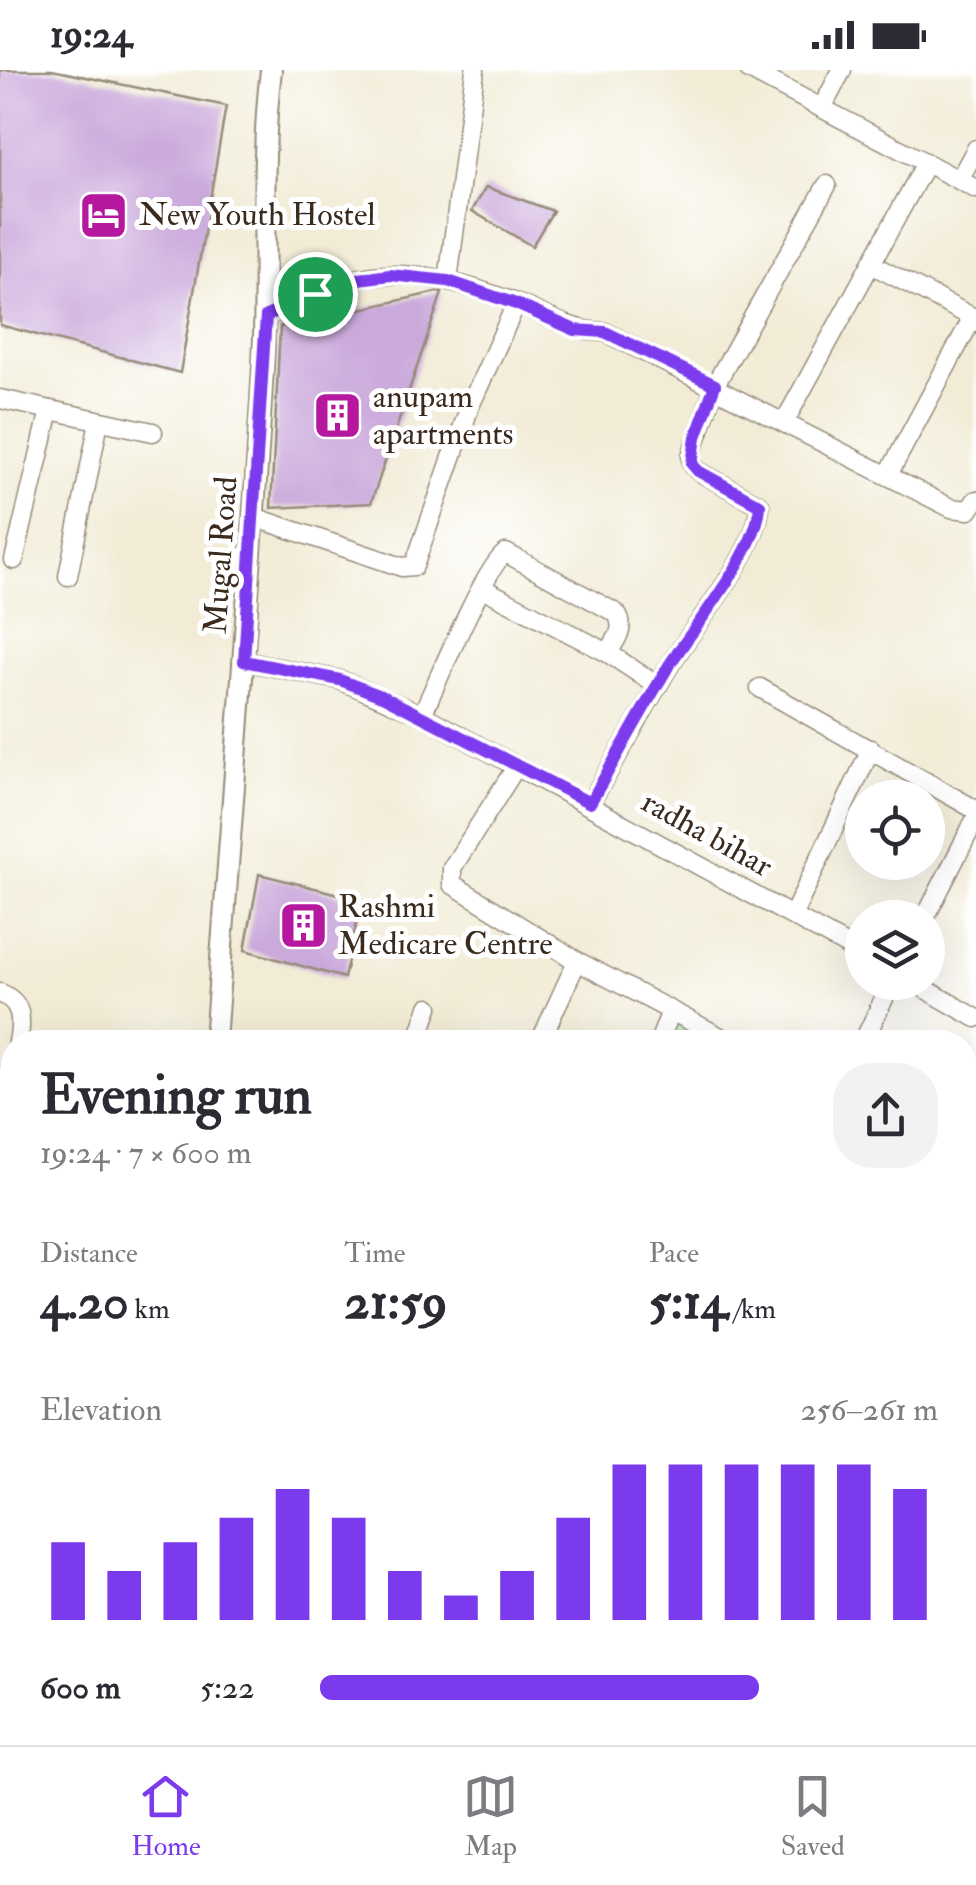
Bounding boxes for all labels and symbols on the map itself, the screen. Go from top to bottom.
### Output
hotel icon: New Youth Hostel [78,189,130,241]
place label: New Youth Hostel [139,195,376,235]
pin [273,252,358,337]
place label: anupam apartments [373,377,514,454]
building icon: anupam apartments [312,389,364,441]
street label: Mugal Road [196,475,246,635]
street label: radha bihar [635,782,780,886]
place label: Rashmi Medicare Centre [338,887,553,964]
building icon: Rashmi Medicare Centre [277,899,329,951]

